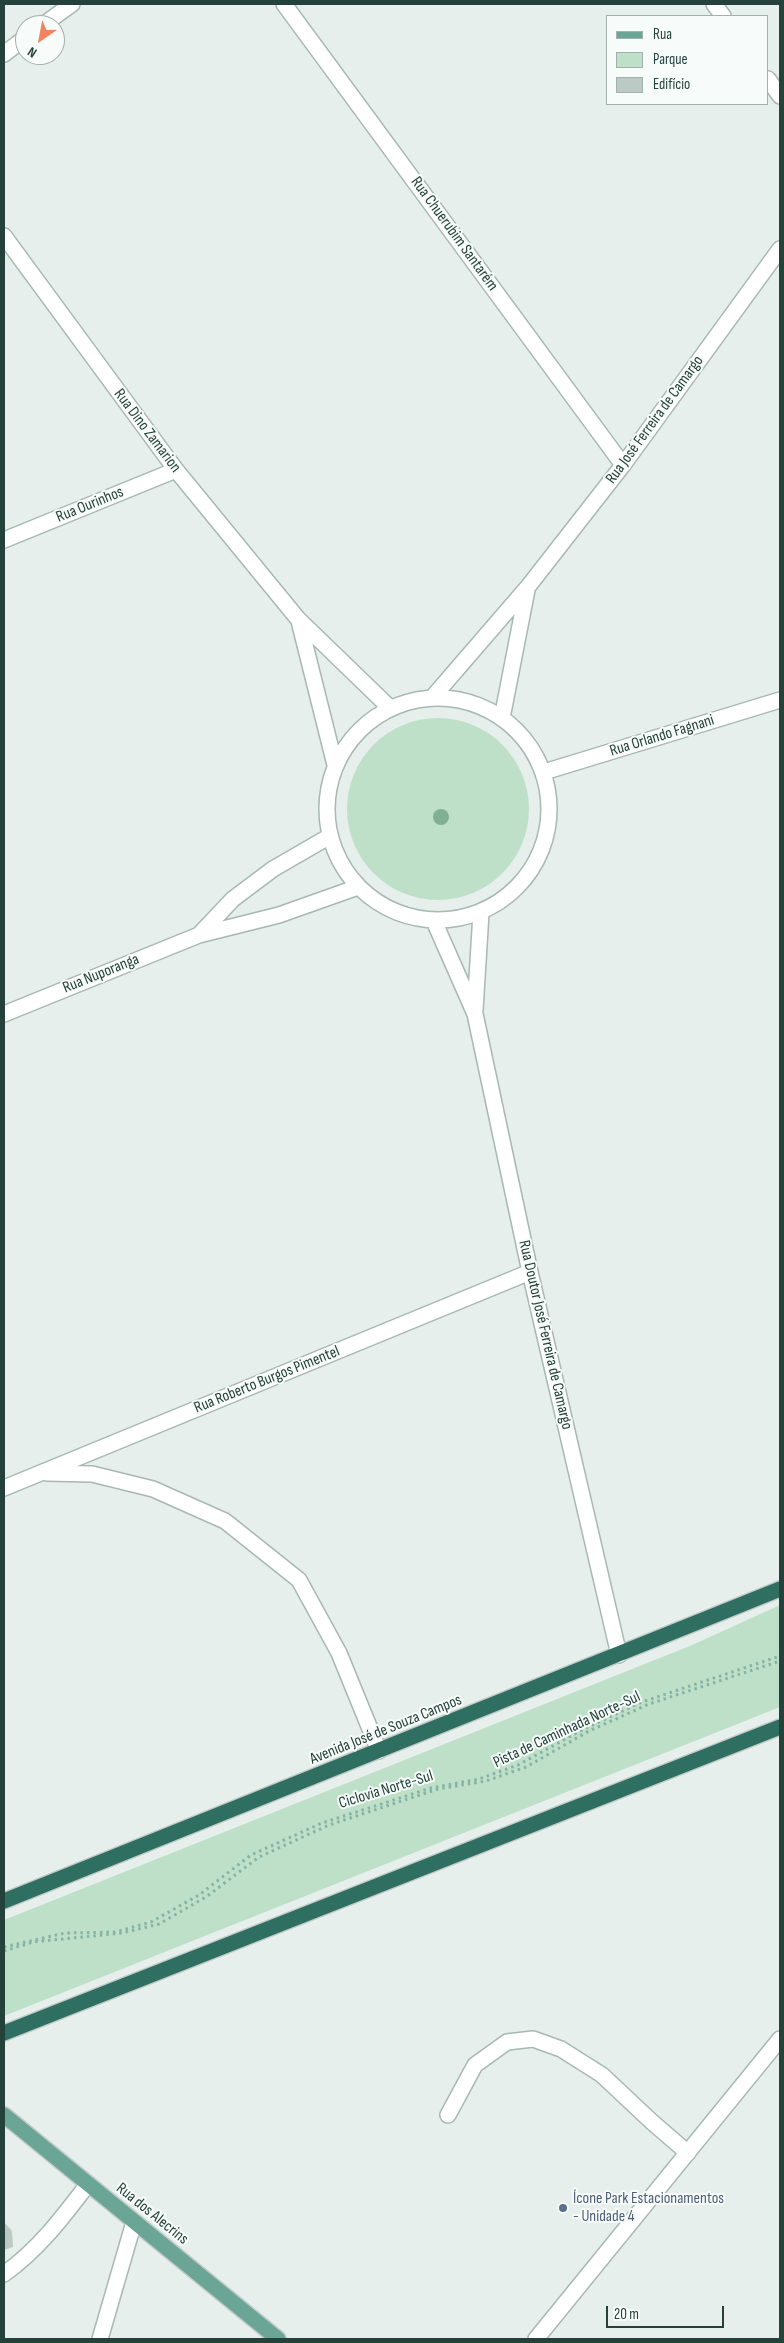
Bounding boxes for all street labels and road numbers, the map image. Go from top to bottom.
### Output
street label: Rua Chuerubim Santarém [406,173,502,295]
street label: Rua José Ferreira de Camargo [602,352,708,488]
street label: Rua Dino Zamarion [109,385,185,477]
street label: Rua Ourinhos [53,483,127,527]
street label: Rua Orlando Fagnani [607,711,717,761]
street label: Rua Nuporanga [60,950,142,998]
street label: Rua Doutor José Ferreira de Camargo [514,1238,576,1432]
street label: Rua Roberto Burgos Pimentel [191,1342,343,1418]
street label: Pista de Caminhada Norte-Sul [491,1688,643,1772]
street label: Avenida José de Souza Campos [307,1691,465,1769]
street label: Ciclovia Norte-Sul [337,1767,435,1813]
street label: Rua dos Alecrins [112,2179,192,2249]

